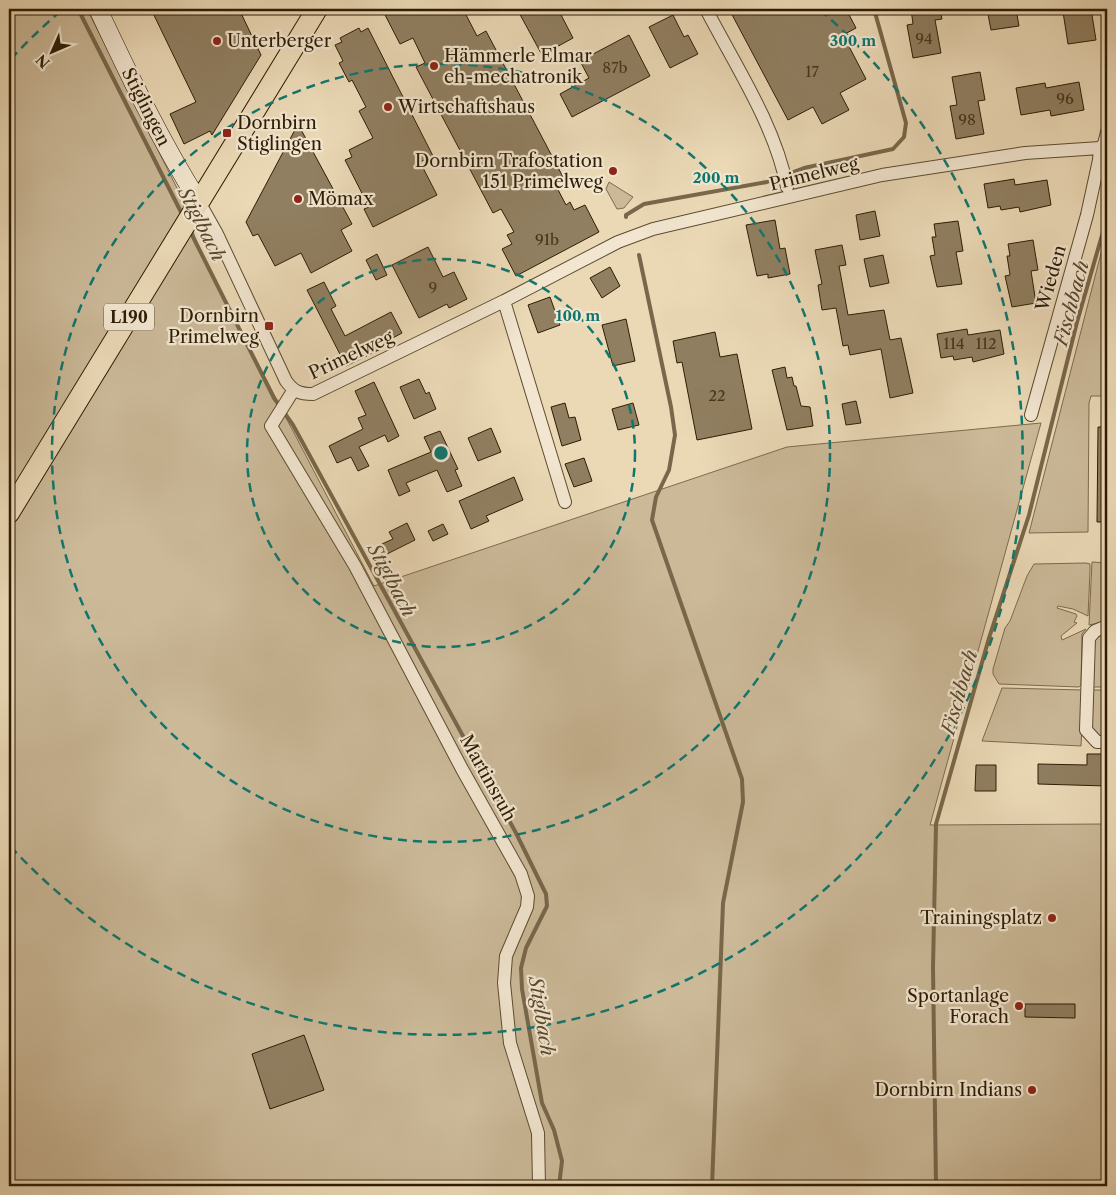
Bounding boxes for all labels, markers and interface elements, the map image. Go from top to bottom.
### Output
north arrow [28,28,78,78]
house number: 94 [915,29,933,48]
place label: Unterberger [227,30,332,52]
text: 300 m [830,31,876,50]
marker: Unterberger [211,35,223,47]
place label: Hämmerle Elmar eh-mechatronik [444,45,592,88]
text: N [32,51,53,72]
house number: 87b [602,58,628,77]
marker: Hämmerle Elmar eh-mechatronik [428,60,440,72]
house number: 17 [805,62,819,81]
street label: Stiglingen [117,64,175,150]
house number: 96 [1056,89,1074,108]
place label: Wirtschaftshaus [397,96,535,118]
marker: Wirtschaftshaus [382,101,394,113]
house number: 98 [958,110,976,129]
place label: Dornbirn Stiglingen [237,112,322,155]
marker: Dornbirn Stiglingen [221,127,233,139]
place label: Dornbirn Trafostation 151 Primelweg [415,150,603,193]
street label: Primelweg [767,152,861,196]
marker: Dornbirn Trafostation 151 Primelweg [607,165,619,177]
text: 200 m [693,168,739,187]
water label: Stiglbach [173,183,230,265]
place label: Mömax [308,188,374,210]
marker: Mömax [292,193,304,205]
house number: 91b [535,230,559,249]
street label: Wieden [1031,242,1071,314]
water label: Fischbach [1049,258,1094,350]
house number: 9 [429,278,437,297]
road number: L190 [104,304,154,330]
place label: Dornbirn Primelweg [168,305,260,348]
text: 100 m [556,306,600,325]
marker: Dornbirn Primelweg [263,320,275,332]
street label: Primelweg [305,326,397,384]
house number: 114 [943,334,965,353]
house number: 112 [975,334,997,353]
house number: 22 [708,386,726,405]
centre of rings [432,444,450,462]
water label: Stiglbach [362,539,421,621]
water label: Fischbach [936,647,983,739]
street label: Martinsruh [455,731,521,825]
place label: Trainingsplatz [920,907,1042,929]
marker: Trainingsplatz [1046,912,1058,924]
water label: Stiglbach [524,974,559,1058]
place label: Sportanlage Forach [907,985,1009,1028]
marker: Sportanlage Forach [1013,1000,1025,1012]
place label: Dornbirn Indians [874,1079,1022,1101]
marker: Dornbirn Indians [1026,1084,1038,1096]

